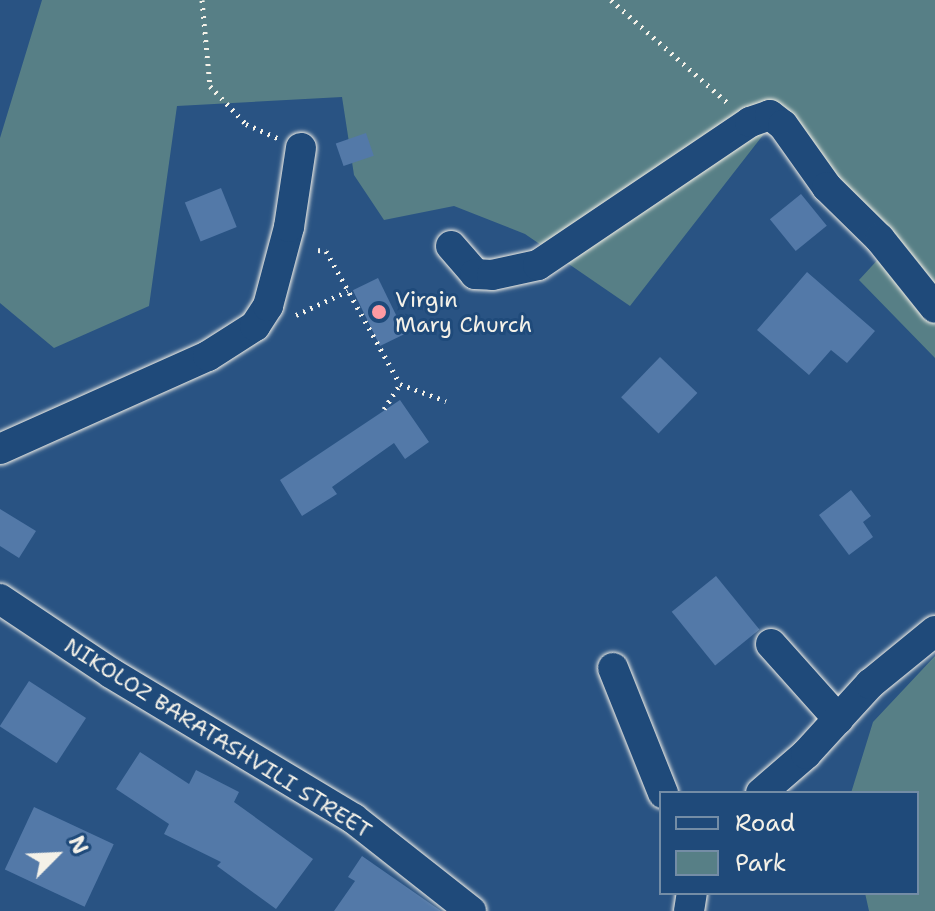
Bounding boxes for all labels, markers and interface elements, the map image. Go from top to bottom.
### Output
place label: Virgin Mary Church [395,286,532,338]
marker: Virgin Mary Church [370,303,388,321]
street label: NIKOLOZ BARATASHVILI STREET [59,632,377,844]
legend [659,791,919,895]
text: Road [735,807,795,839]
north arrow [16,815,96,895]
text: Park [735,847,787,879]

